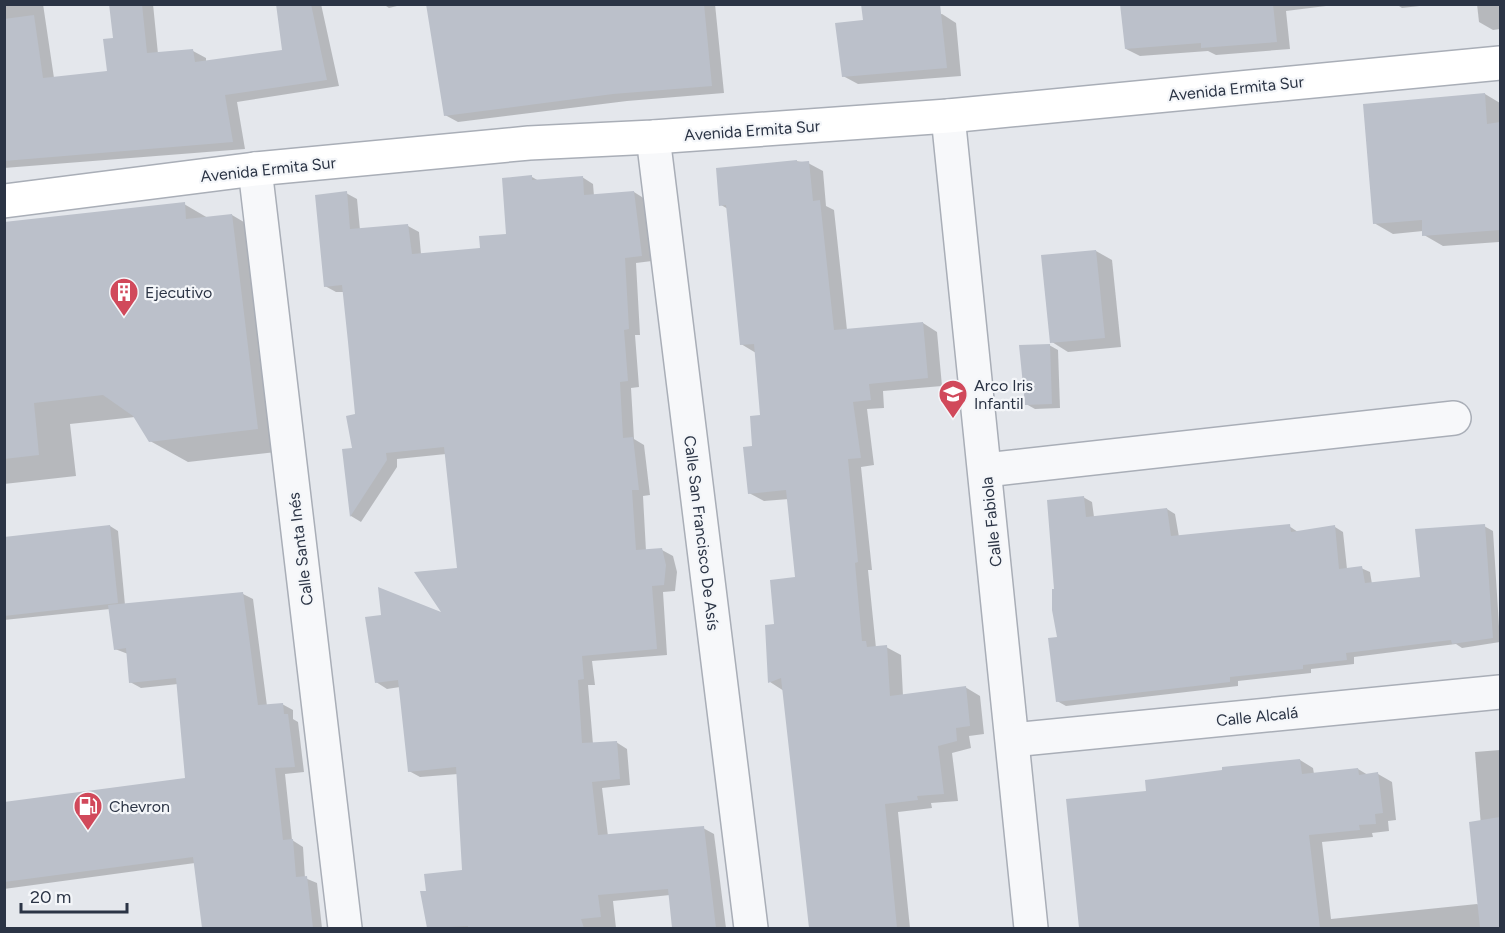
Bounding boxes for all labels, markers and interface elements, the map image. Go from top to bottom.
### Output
street label: Avenida Ermita Sur [1167,72,1305,105]
street label: Avenida Ermita Sur [683,116,821,145]
street label: Avenida Ermita Sur [199,153,337,186]
building icon: Ejecutivo [108,276,140,318]
place label: Ejecutivo [145,283,212,302]
place label: Arco Iris Infantil [974,376,1033,413]
school or university icon: Arco Iris Infantil [937,378,969,420]
street label: Calle San Francisco De Asís [680,435,723,632]
street label: Calle Fabiola [977,476,1006,568]
street label: Calle Santa Inés [284,491,317,607]
street label: Calle Alcalá [1215,703,1299,730]
fuel station icon: Chevron [72,790,104,832]
place label: Chevron [109,797,170,816]
scale bar [21,876,128,914]
text: 20 m [30,886,71,908]

